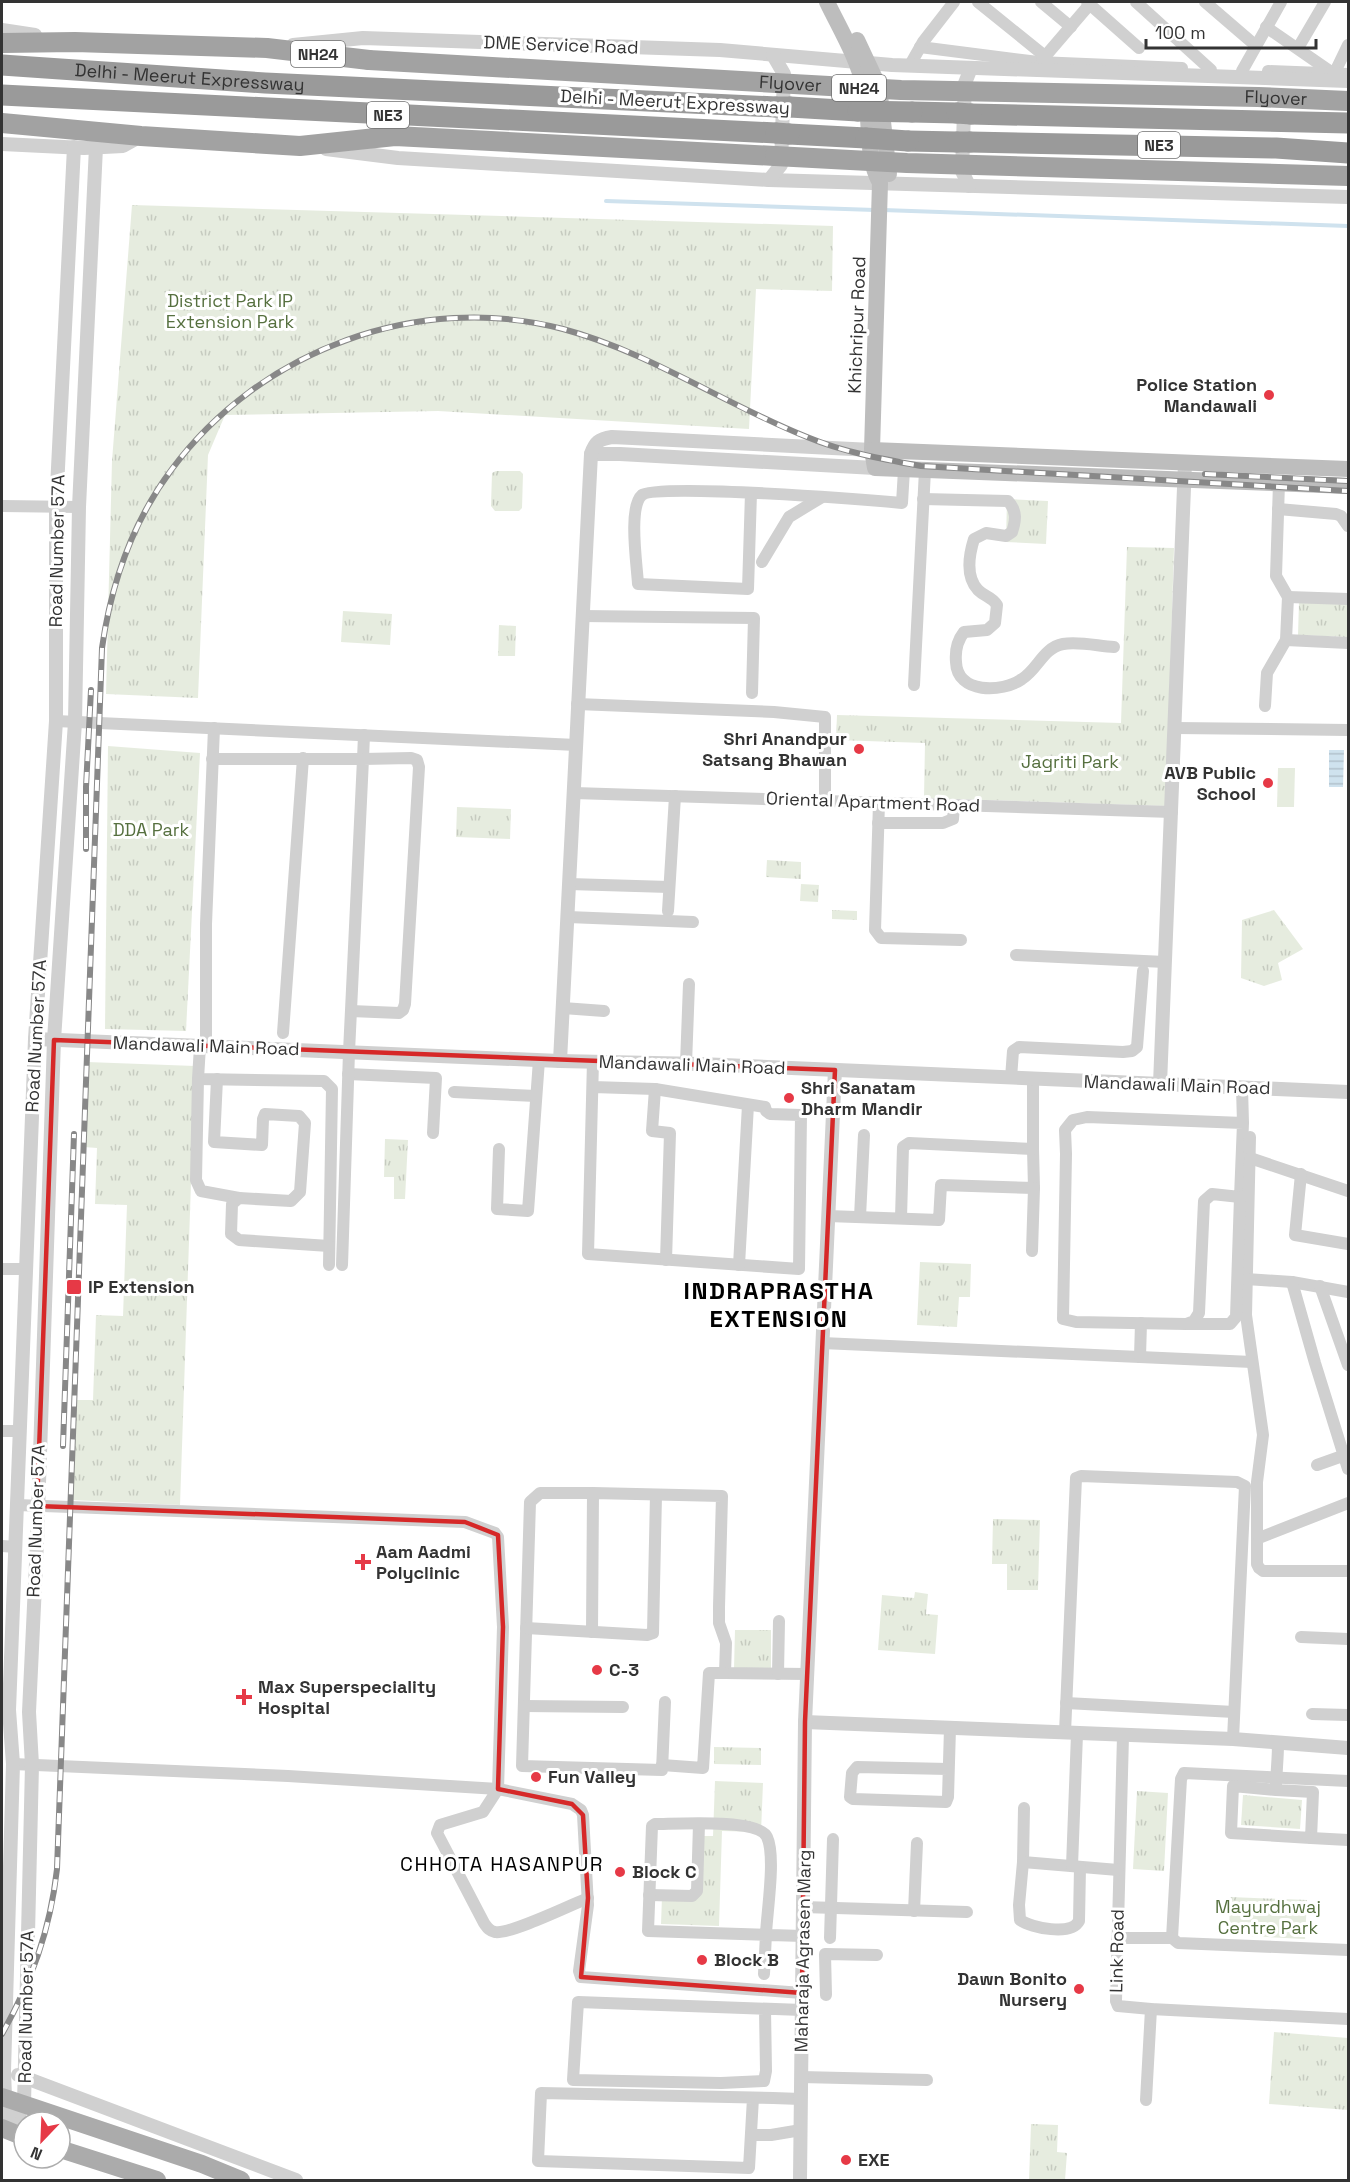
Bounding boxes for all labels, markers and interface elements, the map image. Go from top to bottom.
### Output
scale bar [1146,12,1316,50]
text: 100 m [1155,21,1206,44]
street label: DME Service Road [483,30,639,59]
road number: NH24 [291,41,345,67]
street label: Delhi - Meerut Expressway [74,58,305,96]
street label: Flyover [758,70,823,97]
road number: NH24 [832,75,886,101]
street label: Delhi - Meerut Expressway [559,84,791,119]
street label: Flyover [1244,85,1308,110]
road number: NE3 [367,102,409,128]
road number: NE3 [1138,132,1180,158]
street label: Khichripur Road [843,256,870,394]
park label: District Park IP Extension Park [166,289,295,333]
place label: Police Station Mandawali [1136,373,1257,417]
marker: Police Station Mandawali [1262,388,1276,402]
street label: Road Number 57A [44,474,69,628]
place label: Shri Anandpur Satsang Bhawan [702,727,847,771]
marker: Shri Anandpur Satsang Bhawan [852,742,866,756]
park label: Jagriti Park [1021,750,1119,773]
place label: AVB Public School [1164,761,1256,805]
marker: AVB Public School [1261,776,1275,790]
street label: Oriental Apartment Road [765,786,981,817]
park label: DDA Park [113,818,190,841]
street label: Road Number 57A [20,959,51,1113]
street label: Mandawali Main Road [112,1031,300,1060]
street label: Mandawali Main Road [598,1050,786,1079]
street label: Mandawali Main Road [1083,1070,1271,1099]
place label: Shri Sanatam Dharm Mandir [801,1076,922,1120]
marker: Shri Sanatam Dharm Mandir [782,1091,796,1105]
place label: IP Extension [88,1275,195,1298]
district label: INDRAPRASTHA EXTENSION [684,1275,874,1334]
marker: IP Extension [65,1278,83,1296]
street label: Road Number 57A [21,1444,50,1598]
place label: Aam Aadmi Polyclinic [376,1540,471,1584]
marker: Aam Aadmi Polyclinic [354,1553,372,1571]
place label: C-3 [609,1658,639,1681]
marker: C-3 [590,1663,604,1677]
place label: Max Superspeciality Hospital [258,1675,436,1719]
marker: Max Superspeciality Hospital [235,1688,253,1706]
place label: Fun Valley [548,1765,636,1788]
marker: Fun Valley [529,1770,543,1784]
street label: Maharaja Agrasen Marg [789,1849,816,2053]
district label: CHHOTA HASANPUR [400,1851,604,1877]
place label: Block C [632,1860,697,1883]
marker: Block C [613,1865,627,1879]
park label: Mayurdhwaj Centre Park [1215,1895,1321,1939]
street label: Link Road [1104,1909,1129,1993]
street label: Road Number 57A [13,1930,38,2084]
place label: Block B [714,1948,779,1971]
marker: Block B [695,1953,709,1967]
place label: Dawn Bonito Nursery [957,1967,1067,2011]
marker: Dawn Bonito Nursery [1072,1982,1086,1996]
north arrow [12,2110,72,2170]
text: N [27,2142,45,2165]
place label: EXE [858,2148,890,2171]
marker: EXE [839,2153,853,2167]

